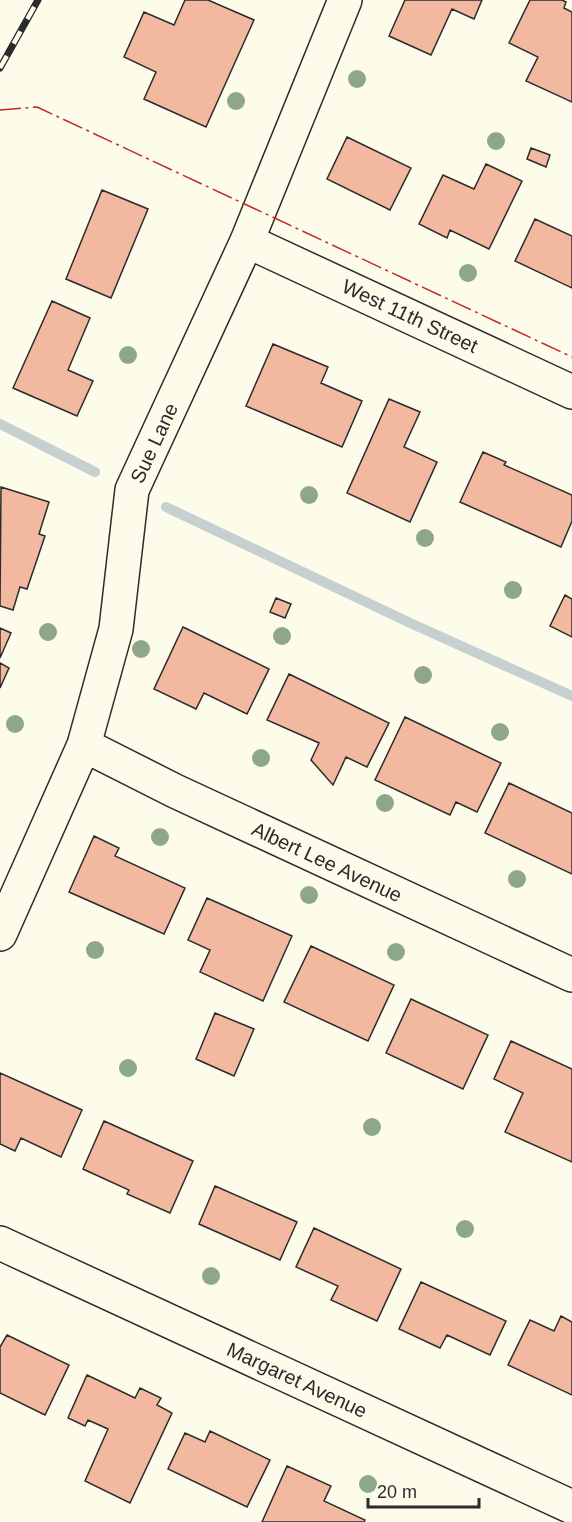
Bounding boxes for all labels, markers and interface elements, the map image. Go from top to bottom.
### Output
street label: West 11th Street [339,275,482,357]
street label: Sue Lane [126,400,182,486]
street label: Albert Lee Avenue [248,818,406,906]
street label: Margaret Avenue [223,1338,371,1422]
scale bar [368,1471,479,1509]
text: 20 m [377,1482,417,1502]

